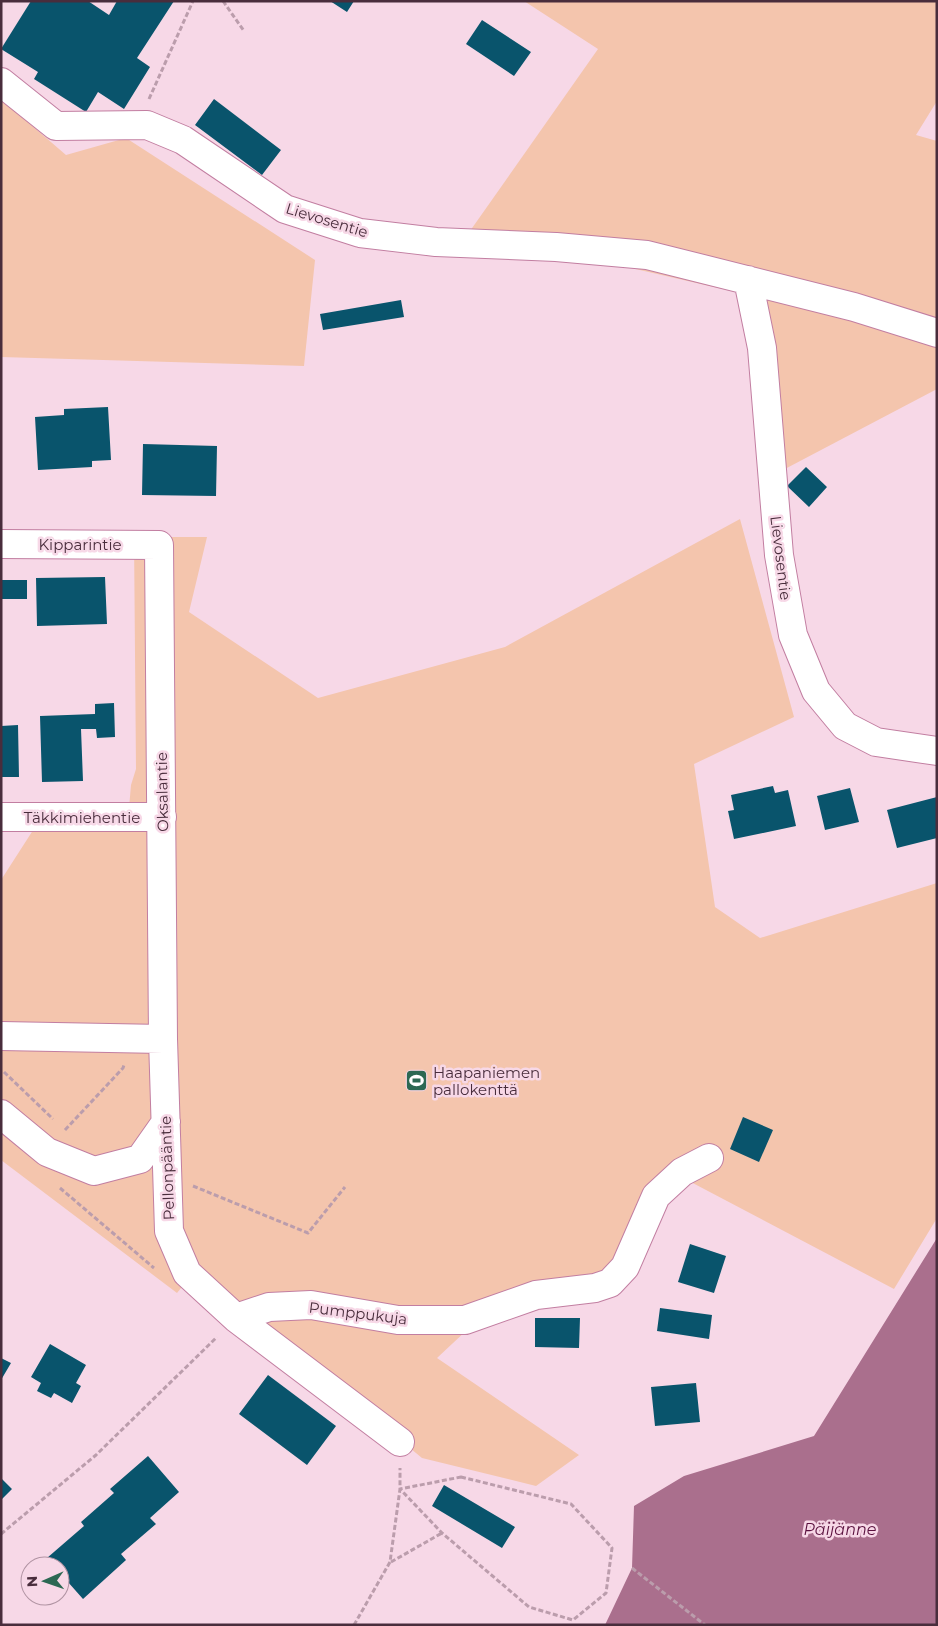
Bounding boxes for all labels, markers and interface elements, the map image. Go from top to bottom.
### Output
street label: Lievosentie [284,199,370,241]
street label: Lievosentie [766,515,796,601]
street label: Kipparintie [38,535,122,554]
street label: Oksalantie [152,752,172,832]
street label: Täkkimiehentie [24,808,140,827]
place label: Haapaniemen pallokenttä [433,1063,540,1099]
sports icon: Haapaniemen pallokenttä [405,1069,429,1093]
street label: Pellonpääntie [156,1115,178,1221]
street label: Pumppukuja [308,1298,408,1328]
water label: Päijänne [804,1520,876,1539]
north arrow [20,1556,70,1606]
text: N [23,1575,41,1587]

